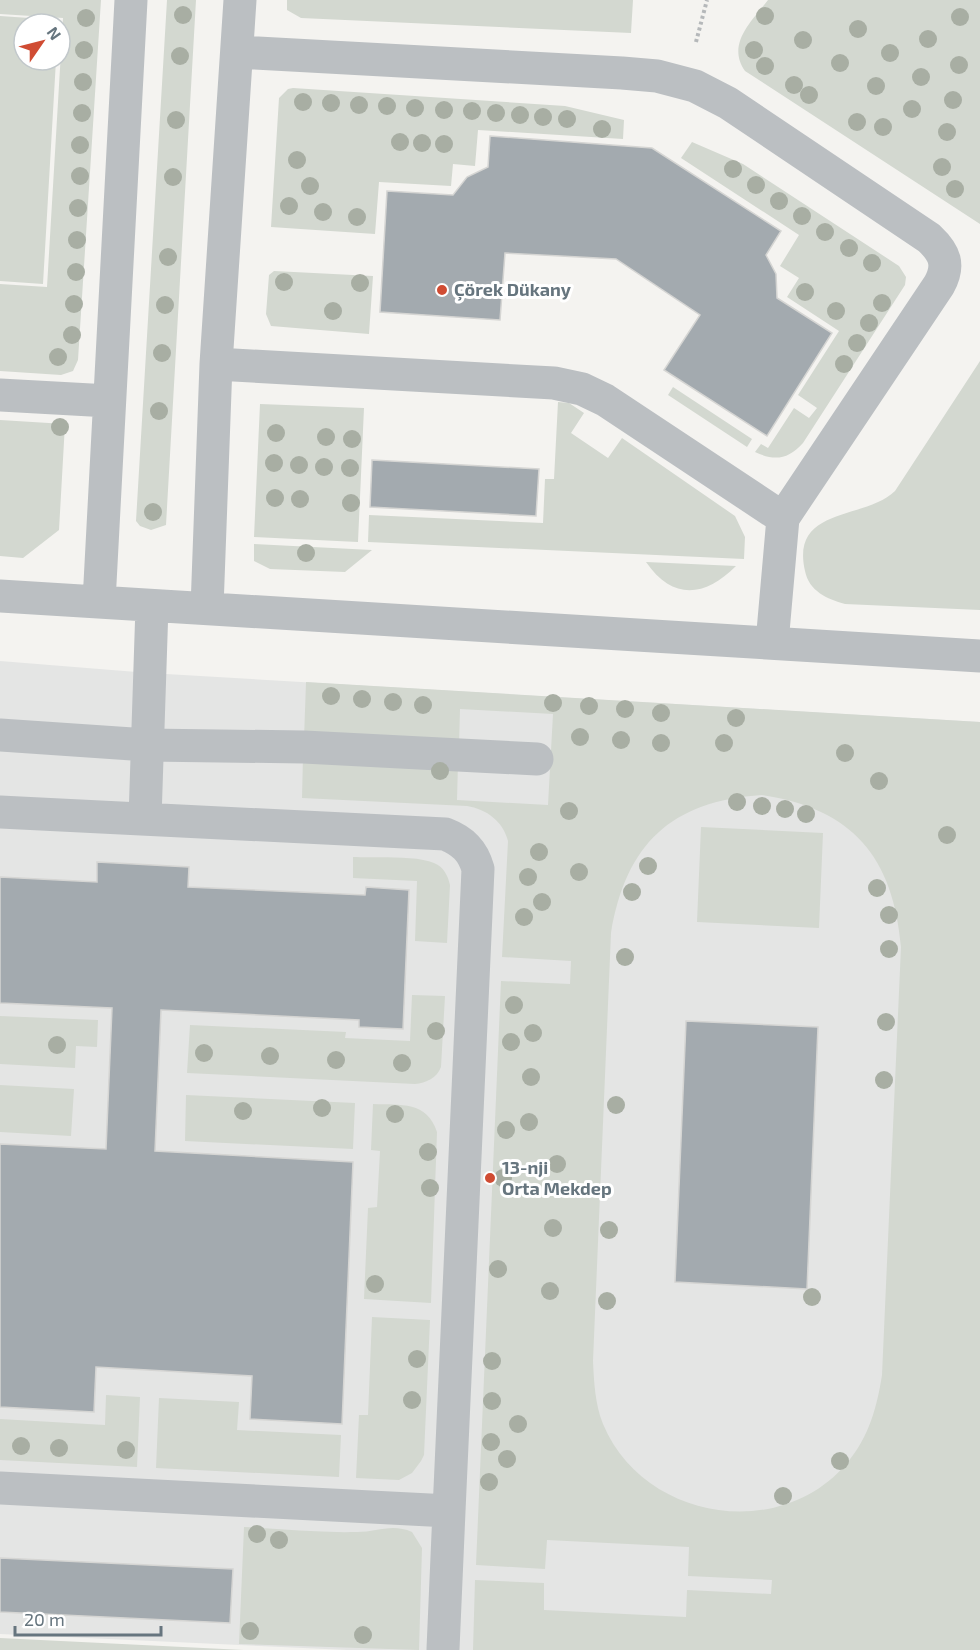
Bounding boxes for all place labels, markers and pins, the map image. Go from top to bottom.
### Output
place label: Çörek Dükany [454,278,572,301]
marker: Çörek Dükany [435,283,449,297]
place label: 13-nji Orta Mekdep [502,1156,612,1199]
marker: 13-nji Orta Mekdep [483,1171,497,1185]

